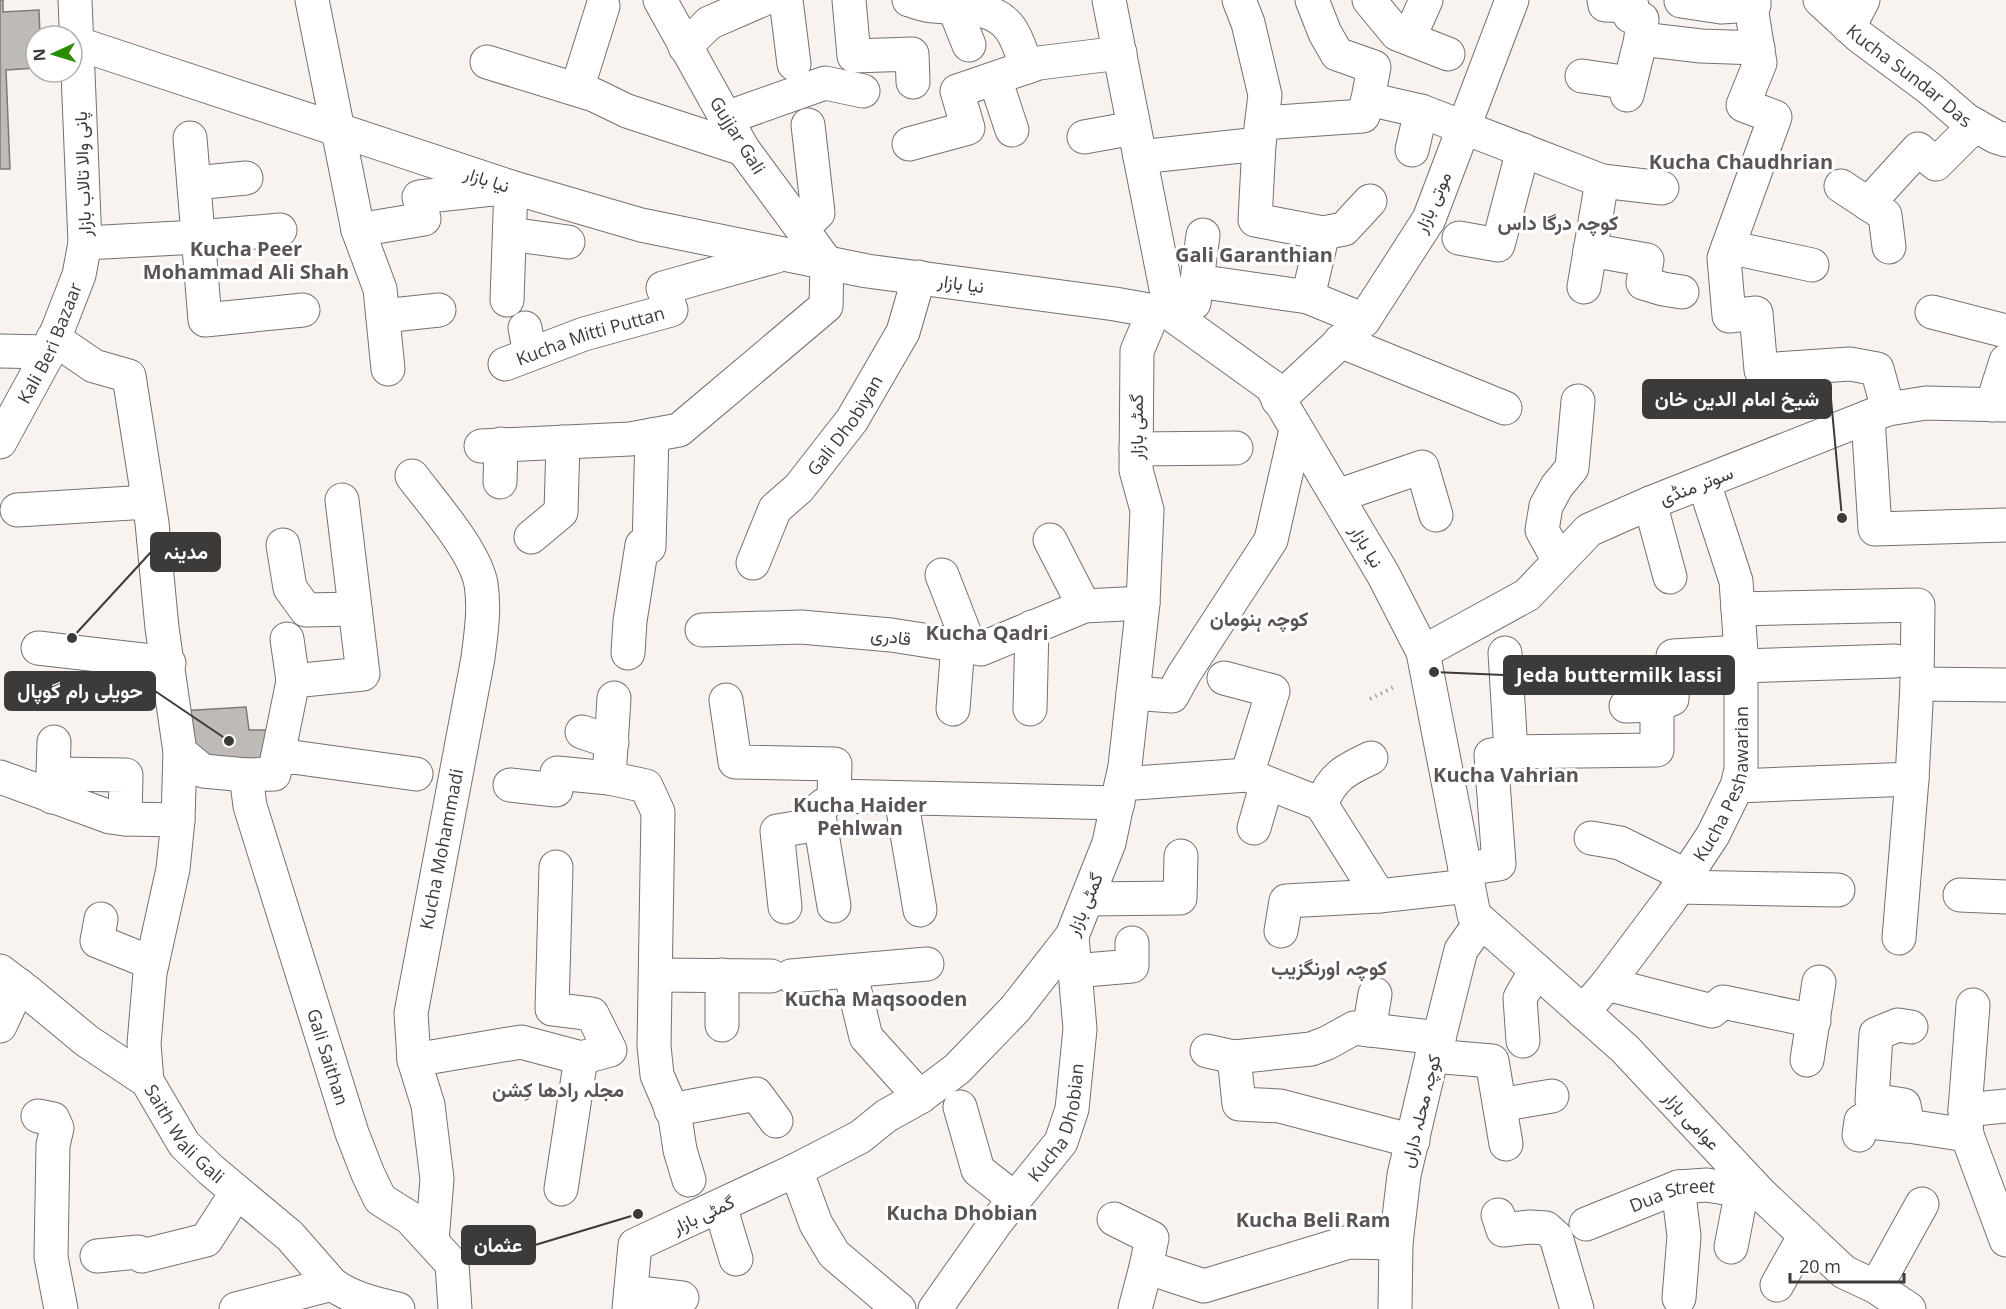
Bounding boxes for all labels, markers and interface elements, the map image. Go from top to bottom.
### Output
street label: Kucha Sundar Das [1842,19,1976,133]
north arrow [24,24,84,84]
text: N [28,48,50,62]
street label: Gujjar Gali [705,92,771,178]
street label: پانی والا تالاب بازار [68,111,97,238]
district label: Kucha Chaudhrian [1649,148,1833,175]
street label: نیا بازار [460,160,513,198]
street label: موتی بازار [1407,168,1456,237]
district label: کوچہ درگا داس [1498,209,1618,237]
district label: Kucha Peer Mohammad Ali Shah [143,235,349,285]
district label: Gali Garanthian [1175,241,1333,268]
street label: نیا بازار [935,268,986,298]
street label: Kali Beri Bazaar [11,278,87,408]
street label: Kucha Mitti Puttan [512,300,667,371]
street label: Gali Dhobiyan [801,370,888,480]
callout: شیخ امام الدین خان [1643,380,1831,418]
text: شیخ امام الدین خان [1655,385,1819,413]
street label: گمٹی بازار [1124,394,1148,461]
street label: سوتر منڈی [1656,460,1736,510]
street label: نیا بازار [1344,519,1389,572]
callout: مدینہ [151,533,220,571]
text: مدینہ [164,538,208,565]
district label: کوچہ ہنومان [1210,605,1308,633]
district label: Kucha Qadri [926,619,1048,646]
street label: قادری [869,622,913,650]
callout: Jeda buttermilk lassi [1504,656,1734,694]
text: Jeda buttermilk lassi [1514,661,1722,688]
callout: حویلی رام گوپال [5,672,155,710]
text: حویلی رام گوپال [17,677,143,705]
street label: Kucha Peshawarian [1687,706,1753,866]
district label: Kucha Vahrian [1433,761,1579,788]
street label: Kucha Mohammadi [414,767,468,931]
district label: Kucha Haider Pehlwan [793,791,927,841]
street label: گمٹی بازار [1060,869,1108,940]
district label: کوچہ اورنگزیب [1271,954,1387,982]
district label: Kucha Maqsooden [784,985,968,1012]
street label: Gali Saithan [302,1006,355,1108]
street label: کوچہ محلہ داراں [1394,1052,1447,1170]
street label: Kucha Dhobian [1022,1062,1089,1186]
district label: مجلہ رادها كِشن [492,1076,624,1103]
street label: Saith Wali Gali [139,1080,230,1188]
street label: عوامی بازار [1658,1084,1726,1155]
street label: Dua Street [1626,1173,1717,1217]
street label: گمٹی بازار [667,1189,738,1239]
district label: Kucha Dhobian [886,1199,1038,1226]
district label: Kucha Beli Ram [1236,1206,1390,1233]
callout: عثمان [462,1226,535,1264]
text: عثمان [474,1231,522,1258]
scale bar [1790,1246,1904,1284]
text: 20 m [1799,1254,1841,1278]

